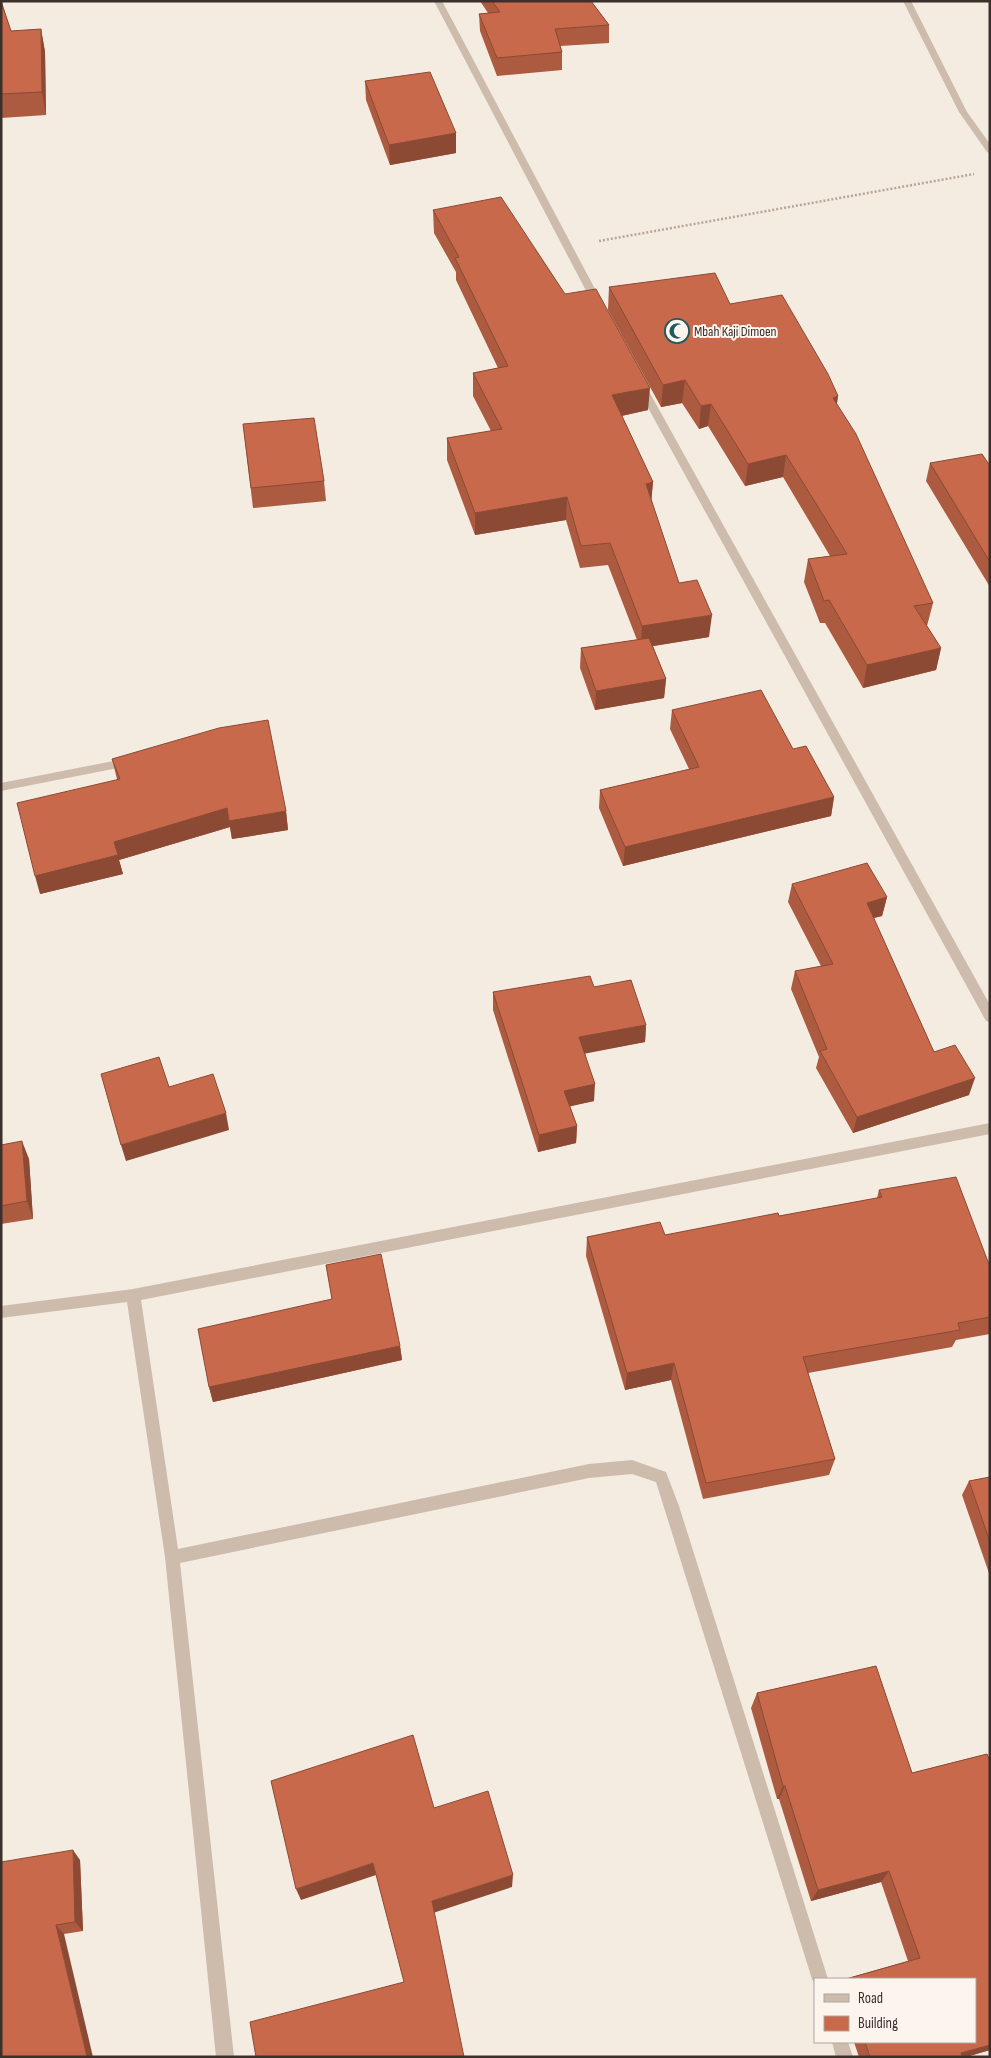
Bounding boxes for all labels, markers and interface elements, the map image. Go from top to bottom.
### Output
mosque icon: Mbah Kaji Dimoen [664,318,690,344]
place label: Mbah Kaji Dimoen [694,323,777,340]
legend [814,1978,976,2043]
text: Road [858,1989,883,2008]
text: Building [858,2014,898,2033]

